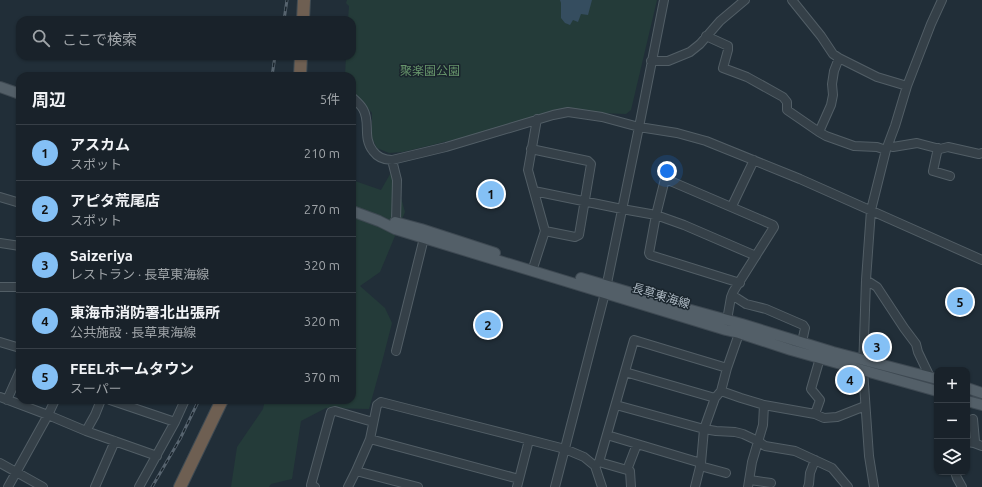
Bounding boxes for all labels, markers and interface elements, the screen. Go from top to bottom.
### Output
search box [16,16,356,60]
icon: search [30,27,52,49]
text: ここで検索 [62,31,137,48]
park label: 聚楽園公園 [400,64,460,77]
text: 周辺 [32,90,66,109]
text: 5件 [320,92,340,106]
text: アスカム [70,136,130,153]
text: 1 [41,146,49,160]
text: 210 m [304,146,340,160]
text: スポット [70,157,122,171]
your location [657,161,677,181]
pin: 1 [478,179,504,209]
text: アピタ荒尾店 [70,192,160,209]
text: 2 [41,202,49,216]
text: 270 m [304,202,340,216]
text: スポット [70,213,122,227]
text: Saizeriya [70,247,133,264]
text: 3 [41,258,49,272]
text: 320 m [304,258,340,272]
text: レストラン · 長草東海線 [70,267,209,281]
street label: 長草東海線 [631,281,692,311]
pin: 5 [947,287,973,317]
text: 東海市消防署北出張所 [70,304,220,321]
pin: 2 [475,310,501,340]
text: 4 [41,314,49,328]
text: 320 m [304,314,340,328]
text: 公共施設 · 長草東海線 [70,325,196,339]
pin: 3 [864,332,890,362]
text: FEELホームタウン [70,360,194,377]
pin: 4 [837,365,863,395]
map controls [934,367,970,475]
button: + [934,367,970,403]
text: 5 [41,370,49,384]
text: 370 m [304,370,340,384]
text: スーパー [70,381,122,395]
button: − [934,403,970,439]
button: layers [934,439,970,475]

